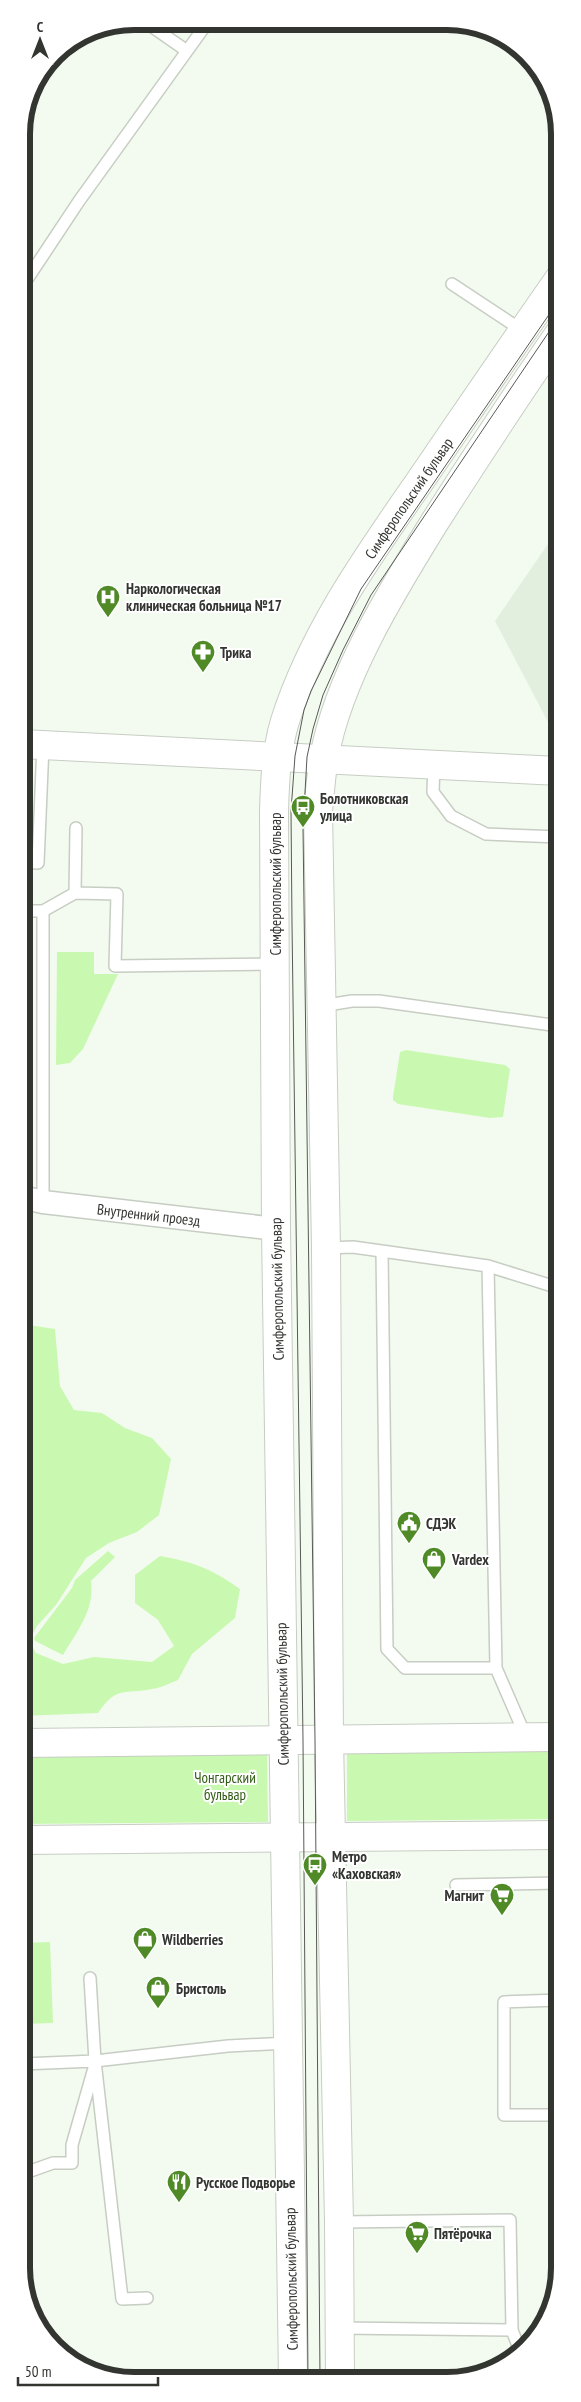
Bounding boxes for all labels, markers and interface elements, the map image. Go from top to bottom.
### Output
north arrow [15,15,65,65]
text: С [37,18,44,36]
street label: Симферопольский бульвар [360,434,457,562]
place label: Наркологическая клиническая больница №17 [126,579,282,615]
hospital icon: Наркологическая клиническая больница №17 [95,584,121,618]
pharmacy icon: Трика [190,639,216,673]
place label: Трика [220,643,251,662]
place label: Болотниковская улица [319,789,408,825]
bus stop icon: Болотниковская улица [290,794,316,828]
street label: Симферопольский бульвар [266,813,285,955]
street label: Внутренний проезд [96,1199,202,1230]
street label: Симферопольский бульвар [266,1217,288,1361]
public building icon: СДЭК [396,1510,422,1544]
place label: СДЭК [426,1514,457,1533]
shop icon: Vardex [421,1546,447,1580]
place label: Vardex [451,1550,489,1569]
street label: Симферопольский бульвар [271,1622,293,1766]
park label: Чонгарский бульвар [194,1768,256,1804]
place label: Метро «Каховская» [332,1847,401,1883]
bus stop icon: Метро «Каховская» [302,1852,328,1886]
supermarket icon: Магнит [489,1882,515,1916]
place label: Магнит [445,1886,485,1905]
shop icon: Wildberries [132,1926,158,1960]
place label: Wildberries [161,1930,223,1949]
shop icon: Бристоль [145,1975,171,2009]
place label: Бристоль [176,1979,226,1998]
restaurant icon: Русское Подворье [166,2169,192,2203]
place label: Русское Подворье [196,2173,295,2192]
street label: Симферопольский бульвар [280,2207,302,2351]
supermarket icon: Пятёрочка [404,2220,430,2254]
place label: Пятёрочка [434,2224,492,2243]
scale bar [18,2354,158,2386]
text: 50 m [25,2362,51,2381]

